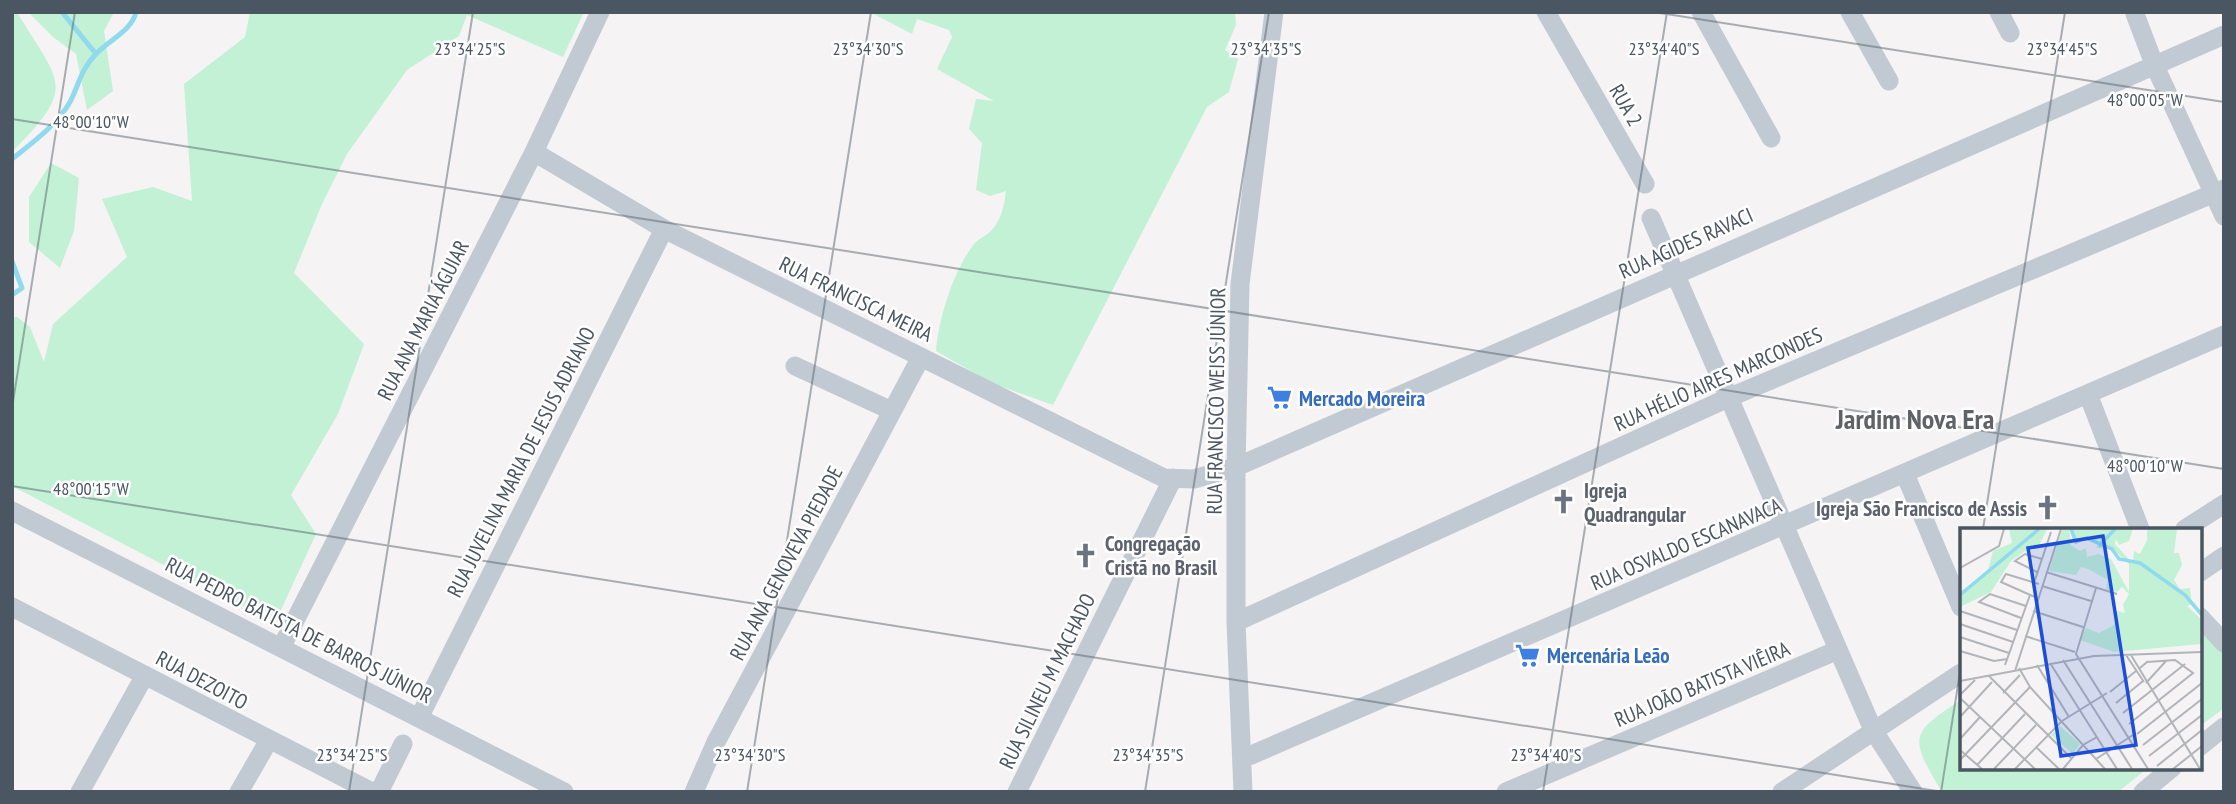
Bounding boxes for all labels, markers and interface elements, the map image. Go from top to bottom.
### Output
text: 23°34'25"S [435,37,506,60]
text: 23°34'30"S [833,37,904,60]
text: 23°34'35"S [1231,37,1302,60]
text: 23°34'40"S [1629,37,1700,60]
text: 23°34'45"S [2027,37,2098,60]
street label: RUA 2 [1603,79,1649,131]
text: 48°00'05"W [2107,88,2183,111]
text: 48°00'10"W [53,110,129,133]
street label: RUA AGIDES RAVACI [1615,201,1757,285]
street label: RUA ANA MARIA ÁGUIAR [371,235,475,405]
street label: RUA FRANCISCA MEIRA [775,250,937,348]
street label: RUA FRANCISCO WEISS JÚNIOR [1201,287,1231,515]
street label: RUA HÉLIO AIRES MARCONDES [1610,321,1826,437]
street label: RUA JUVELINA MARIA DE JESUS ADRIANO [441,322,601,602]
supermarket icon: Mercado Moreira [1265,384,1293,412]
place label: Mercado Moreira [1299,385,1425,412]
district label: Jardim Nova Era [1835,400,1994,437]
text: 48°00'10"W [2107,454,2183,477]
street label: RUA ANA GENOVEVA PIEDADE [723,461,849,665]
text: 48°00'15"W [53,477,129,500]
place label: Igreja Quadrangular [1584,477,1687,528]
church icon: Igreja Quadrangular [1550,488,1578,516]
street label: RUA OSVALDO ESCANAVACA [1587,492,1786,596]
church icon: Igreja São Francisco de Assis [2033,494,2061,522]
place label: Igreja São Francisco de Assis [1816,495,2027,522]
inset map [1960,528,2201,769]
place label: Congregação Cristã no Brasil [1105,530,1218,581]
church icon: Congregação Cristã no Brasil [1071,541,1099,569]
street label: RUA PEDRO BATISTA DE BARROS JÚNIOR [161,551,437,709]
street label: RUA SILINEU M MACHADO [993,589,1101,773]
street label: RUA JOÃO BATISTA VIÊIRA [1610,635,1794,733]
supermarket icon: Mercenária Leão [1513,641,1541,669]
place label: Mercenária Leão [1547,642,1669,669]
street label: RUA DEZOITO [151,645,253,715]
text: 23°34'25"S [317,743,388,766]
text: 23°34'30"S [715,743,786,766]
text: 23°34'35"S [1113,743,1184,766]
text: 23°34'40"S [1511,743,1582,766]

